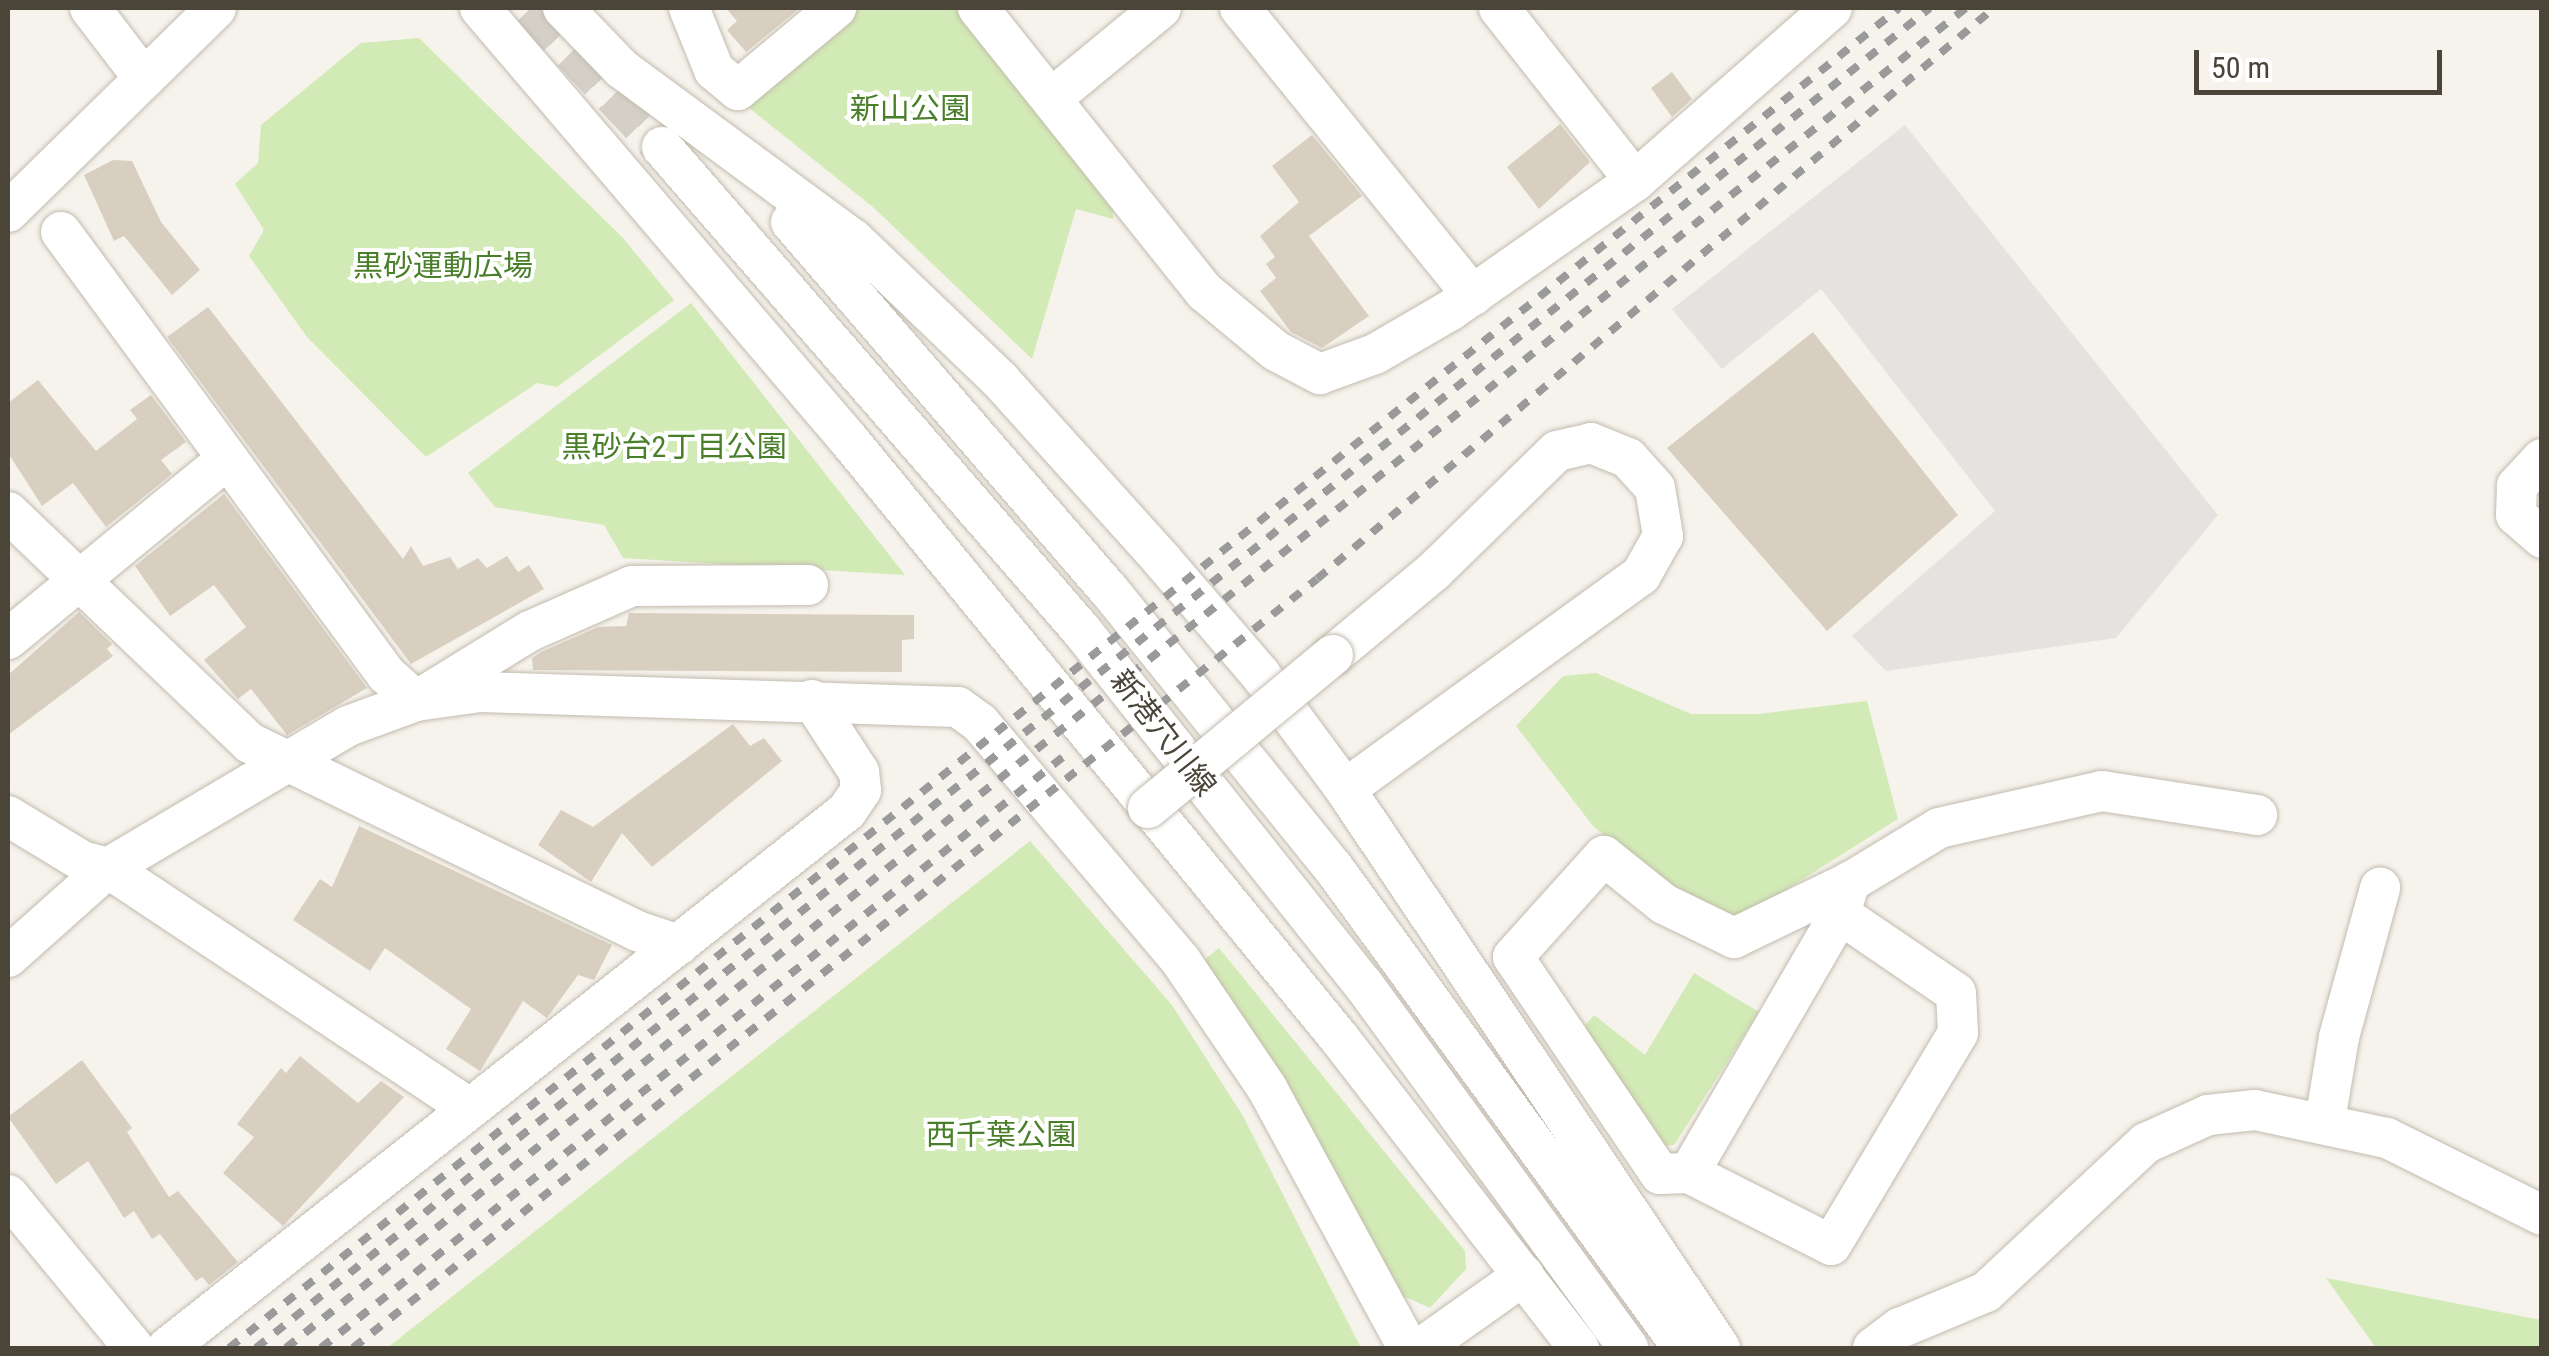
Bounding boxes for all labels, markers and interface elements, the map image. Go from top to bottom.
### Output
scale bar [2199,30,2446,92]
text: 50 m [2211,50,2270,85]
park label: 新山公園 [850,91,970,127]
park label: 黒砂運動広場 [353,248,533,284]
park label: 黒砂台2丁目公園 [562,429,786,465]
street label: 新港穴川線 [1103,663,1223,803]
park label: 西千葉公園 [926,1117,1076,1153]

